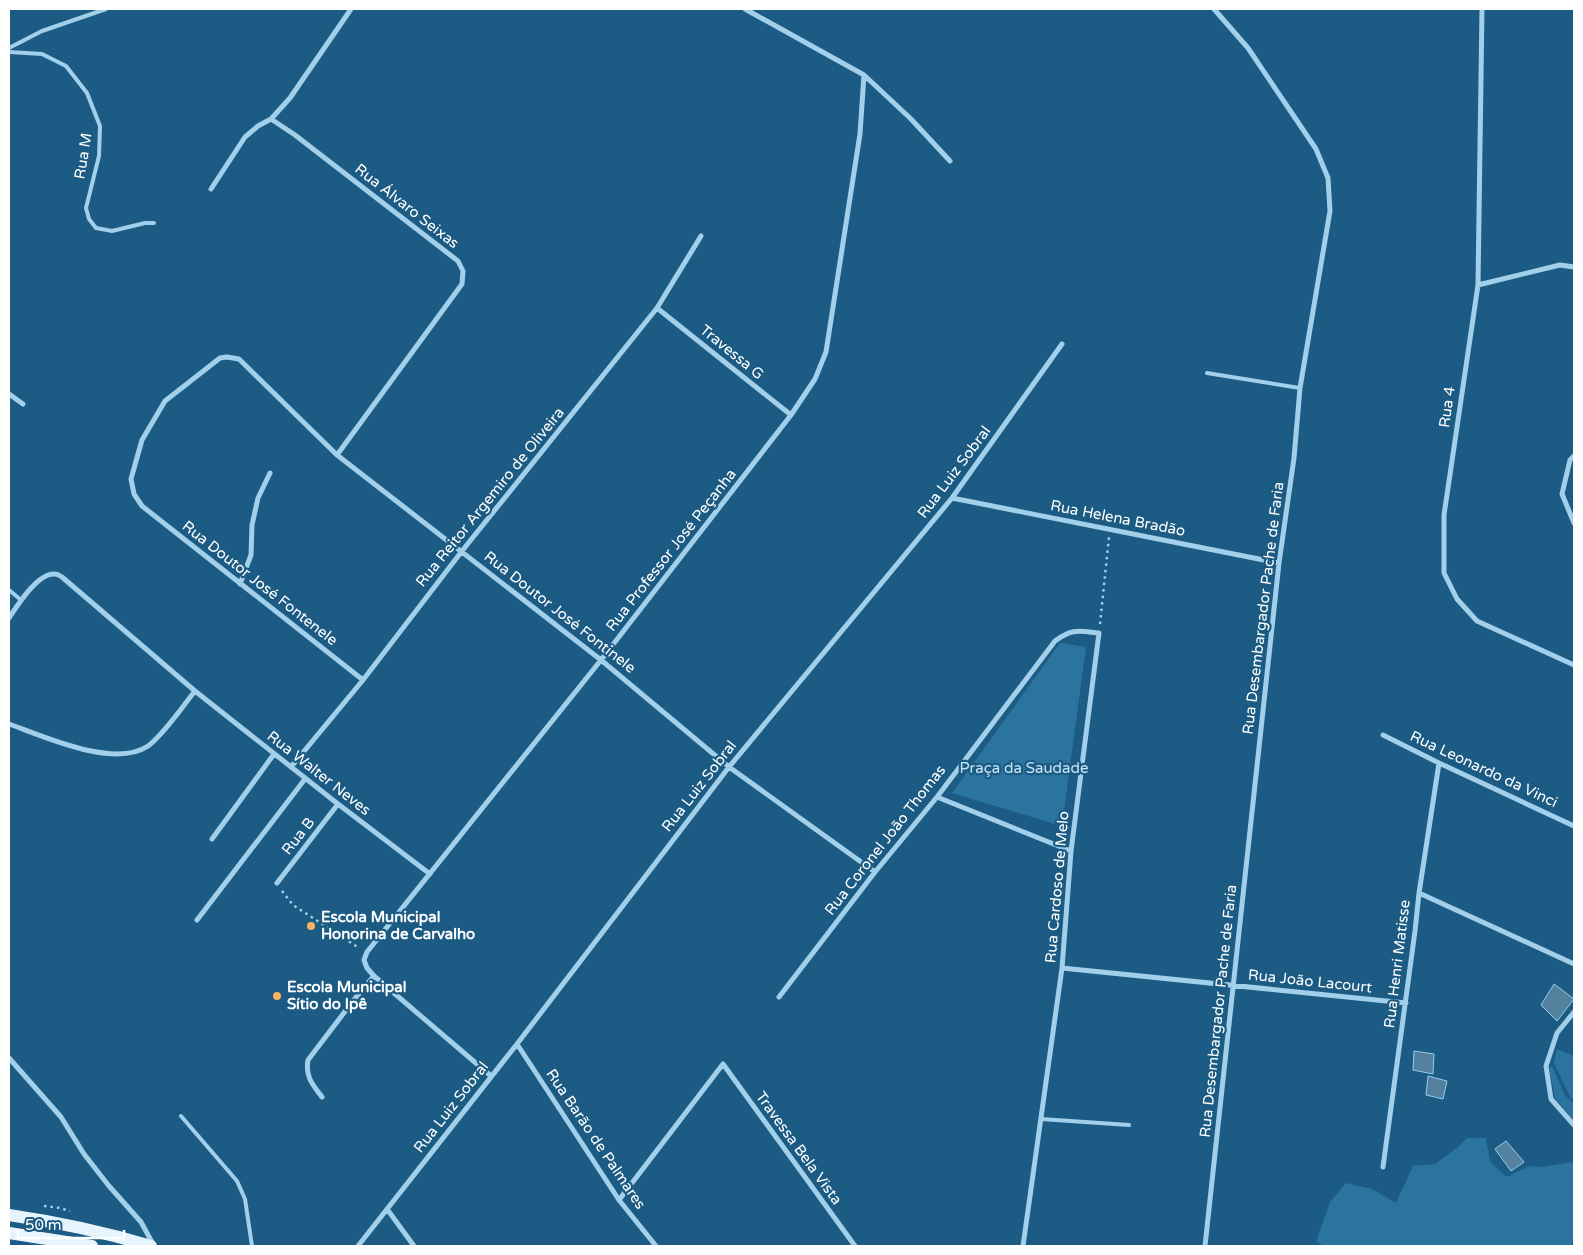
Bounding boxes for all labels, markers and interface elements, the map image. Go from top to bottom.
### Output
street label: Rua M [70,132,96,180]
street label: Rua Álvaro Seixas [351,160,463,252]
street label: Travessa G [697,321,767,383]
street label: Rua 4 [1435,385,1459,429]
street label: Rua Reitor Argemiro de Oliveira [412,404,568,590]
street label: Rua Luiz Sobral [913,422,995,522]
street label: Rua Professor José Peçanha [602,465,740,635]
street label: Rua Desembargador Pache de Faria [1239,481,1287,735]
street label: Rua Helena Bradão [1049,496,1187,540]
street label: Rua Doutor José Fontenele [179,517,341,649]
street label: Rua Doutor José Fontinele [481,547,639,677]
street label: Rua Walter Neves [264,727,374,819]
street label: Rua Leonardo da Vinci [1407,727,1561,811]
street label: Rua Luiz Sobral [658,737,740,835]
park label: Praça da Saudade [960,759,1088,777]
street label: Rua Coronel João Thomas [821,761,949,919]
street label: Rua Cardoso de Melo [1041,810,1073,964]
street label: Rua B [278,814,318,858]
street label: Rua Desembargador Pache de Faria [1196,884,1240,1138]
street label: Rua Henri Matisse [1380,899,1414,1029]
place label: Escola Municipal Honorina de Carvalho [321,908,475,943]
marker: Escola Municipal Honorina de Carvalho [305,920,317,932]
street label: Rua João Lacourt [1247,966,1373,996]
place label: Escola Municipal Sítio do Ipê [287,978,406,1014]
marker: Escola Municipal Sítio do Ipê [271,990,283,1002]
street label: Rua Luiz Sobral [410,1058,492,1156]
street label: Rua Barão de Palmares [542,1065,650,1213]
street label: Travessa Bela Vista [752,1088,846,1208]
scale bar [18,1208,124,1240]
text: 50 m [25,1216,62,1234]

